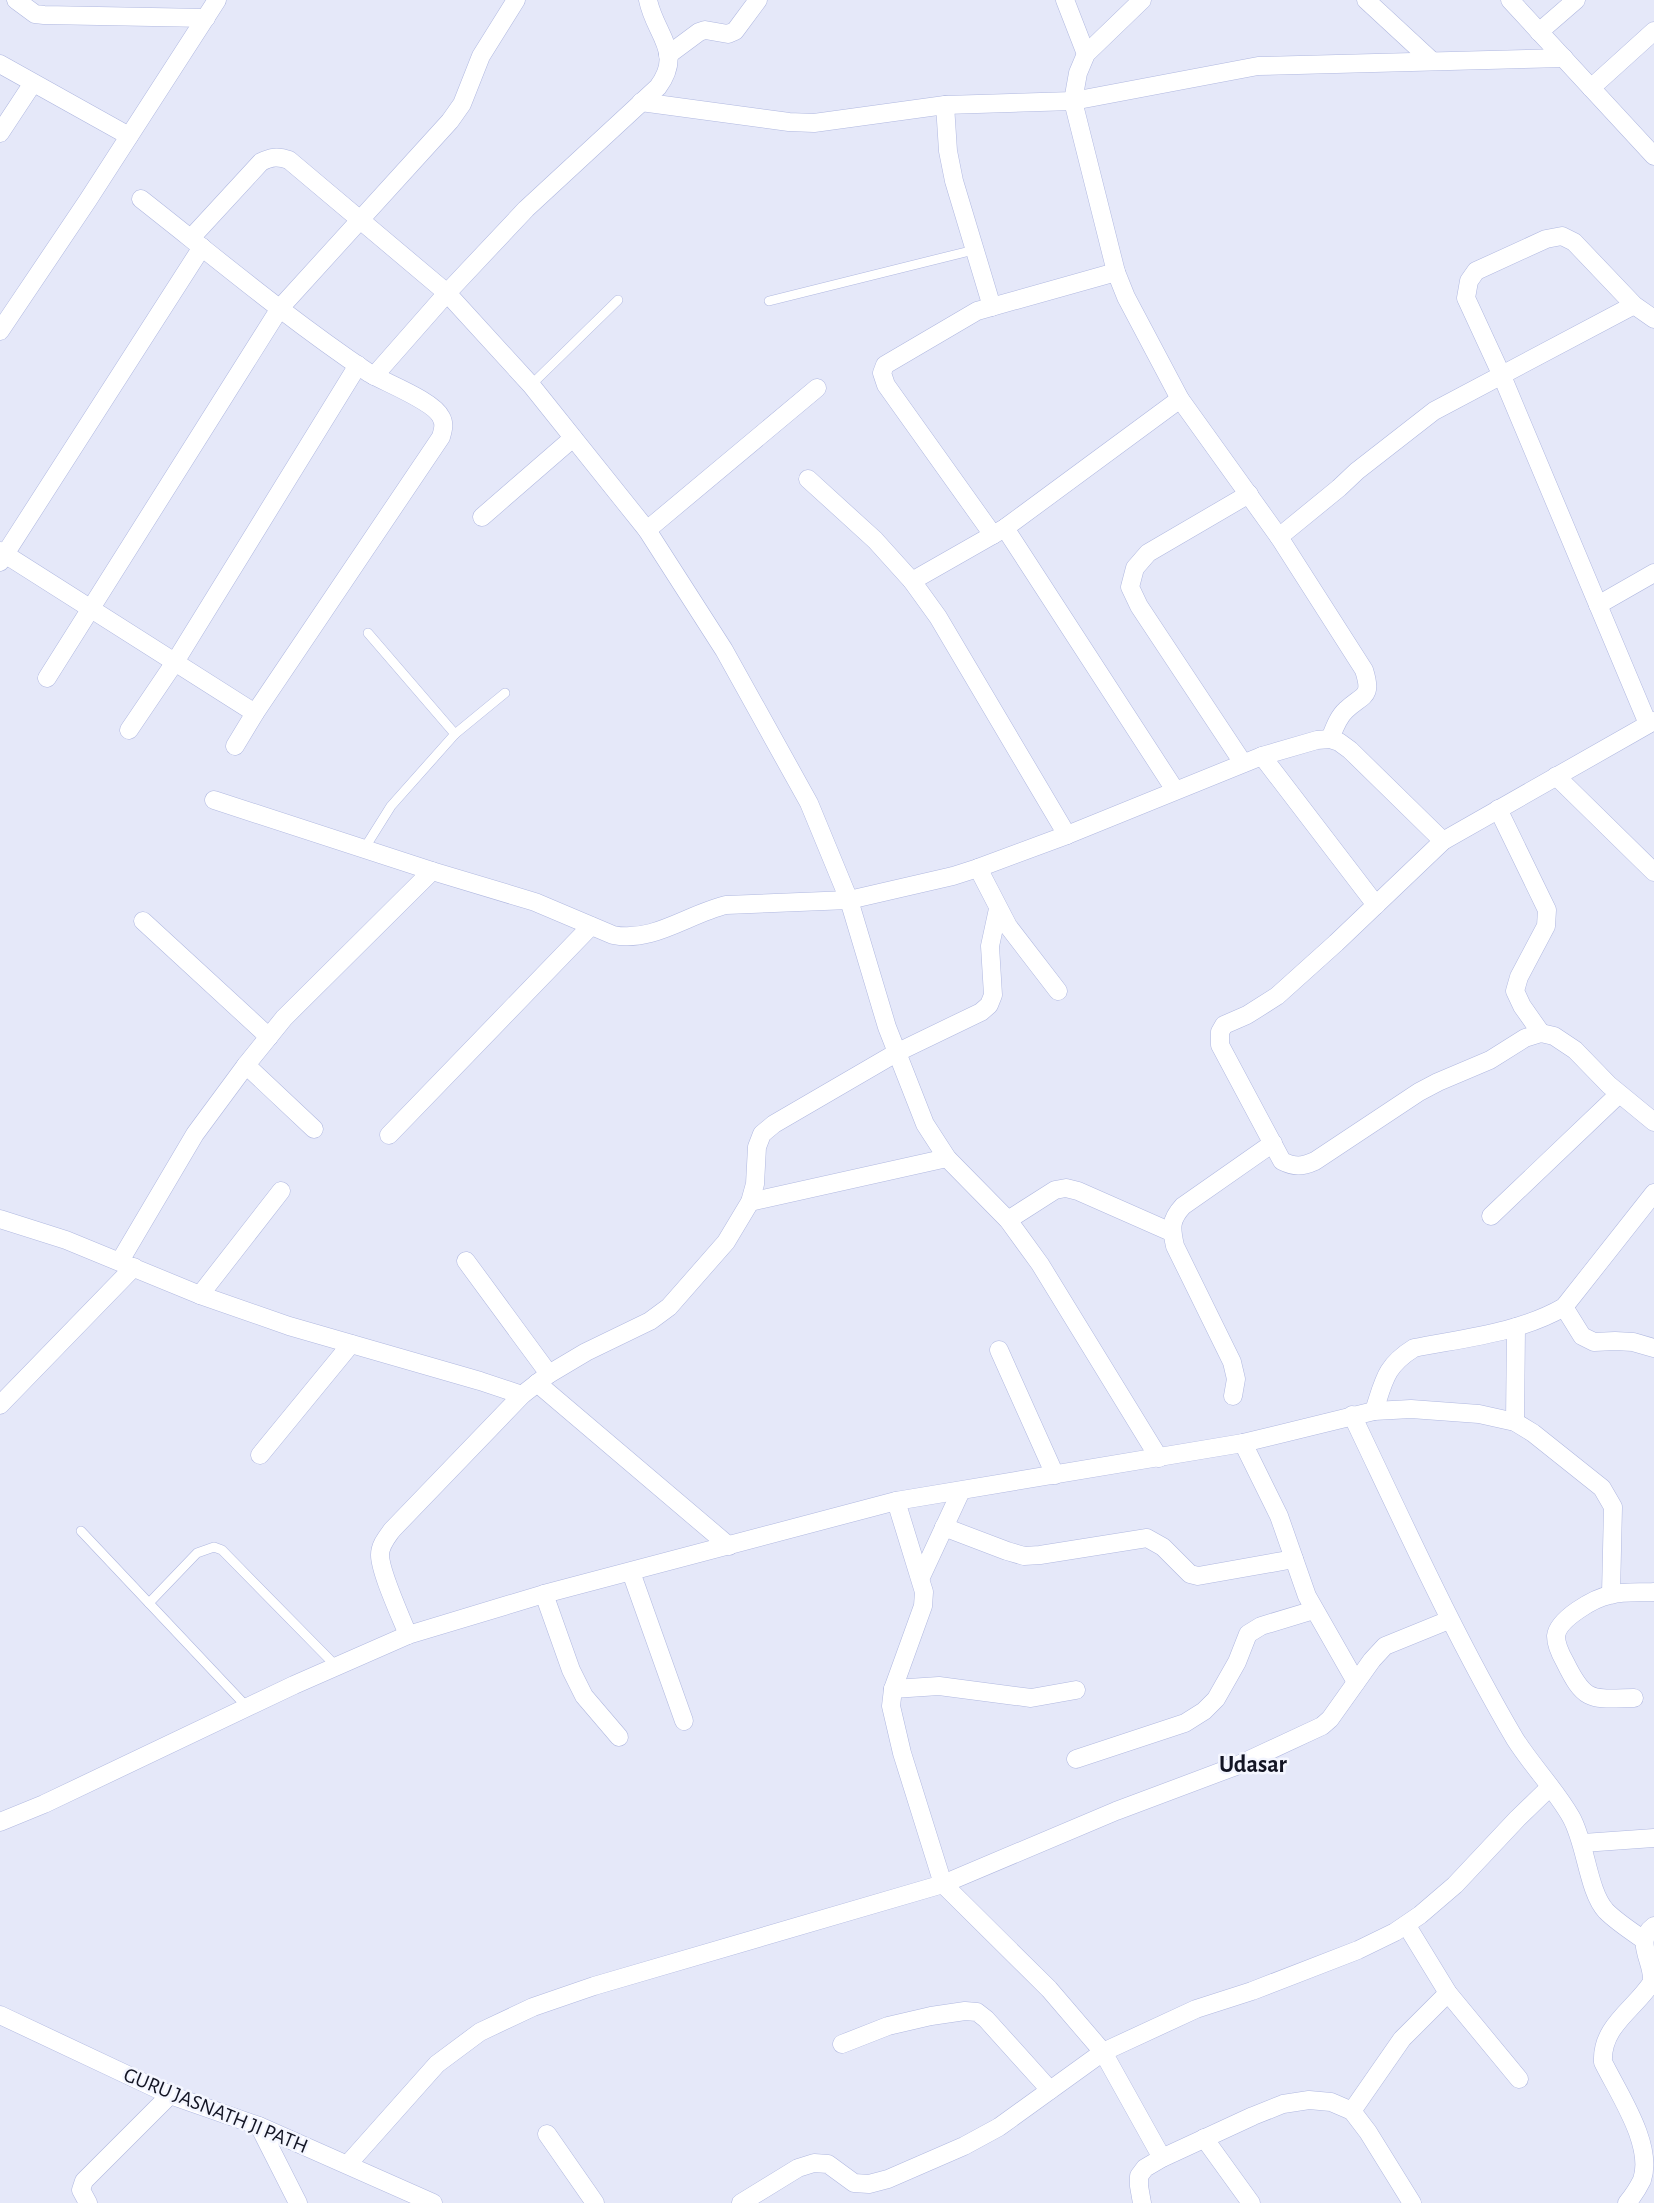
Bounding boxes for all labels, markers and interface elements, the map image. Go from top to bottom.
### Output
district label: Udasar [1219,1753,1288,1777]
street label: GURU JASNATH JI PATH [121,2064,311,2157]

